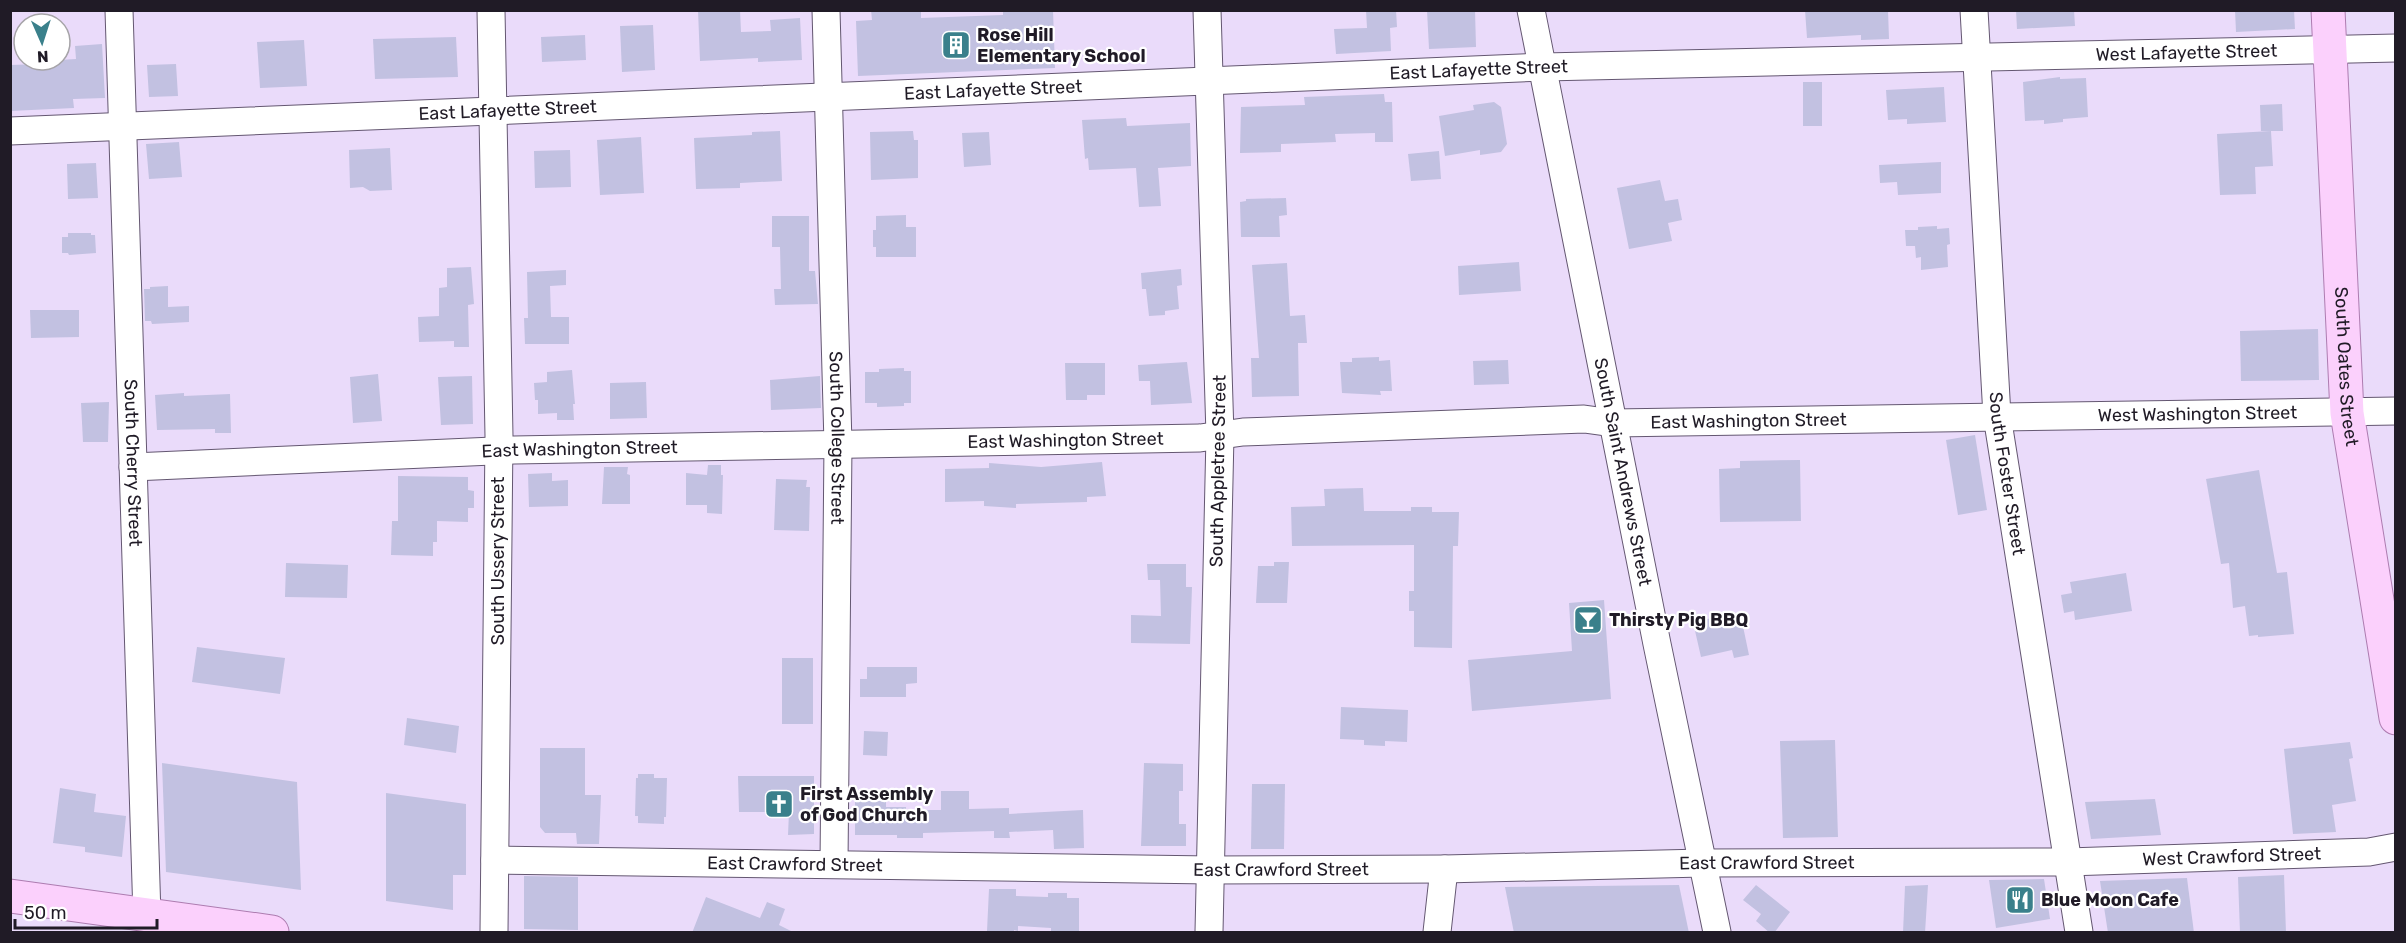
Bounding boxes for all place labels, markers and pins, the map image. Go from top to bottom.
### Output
place label: Rose Hill Elementary School [977,24,1146,67]
building icon: Rose Hill Elementary School [940,29,972,61]
bar icon: Thirsty Pig BBQ [1572,604,1604,636]
place label: Thirsty Pig BBQ [1609,609,1748,631]
place label: First Assembly of God Church [800,783,934,826]
church icon: First Assembly of God Church [763,788,795,820]
restaurant icon: Blue Moon Cafe [2004,884,2036,916]
place label: Blue Moon Cafe [2041,889,2179,911]

